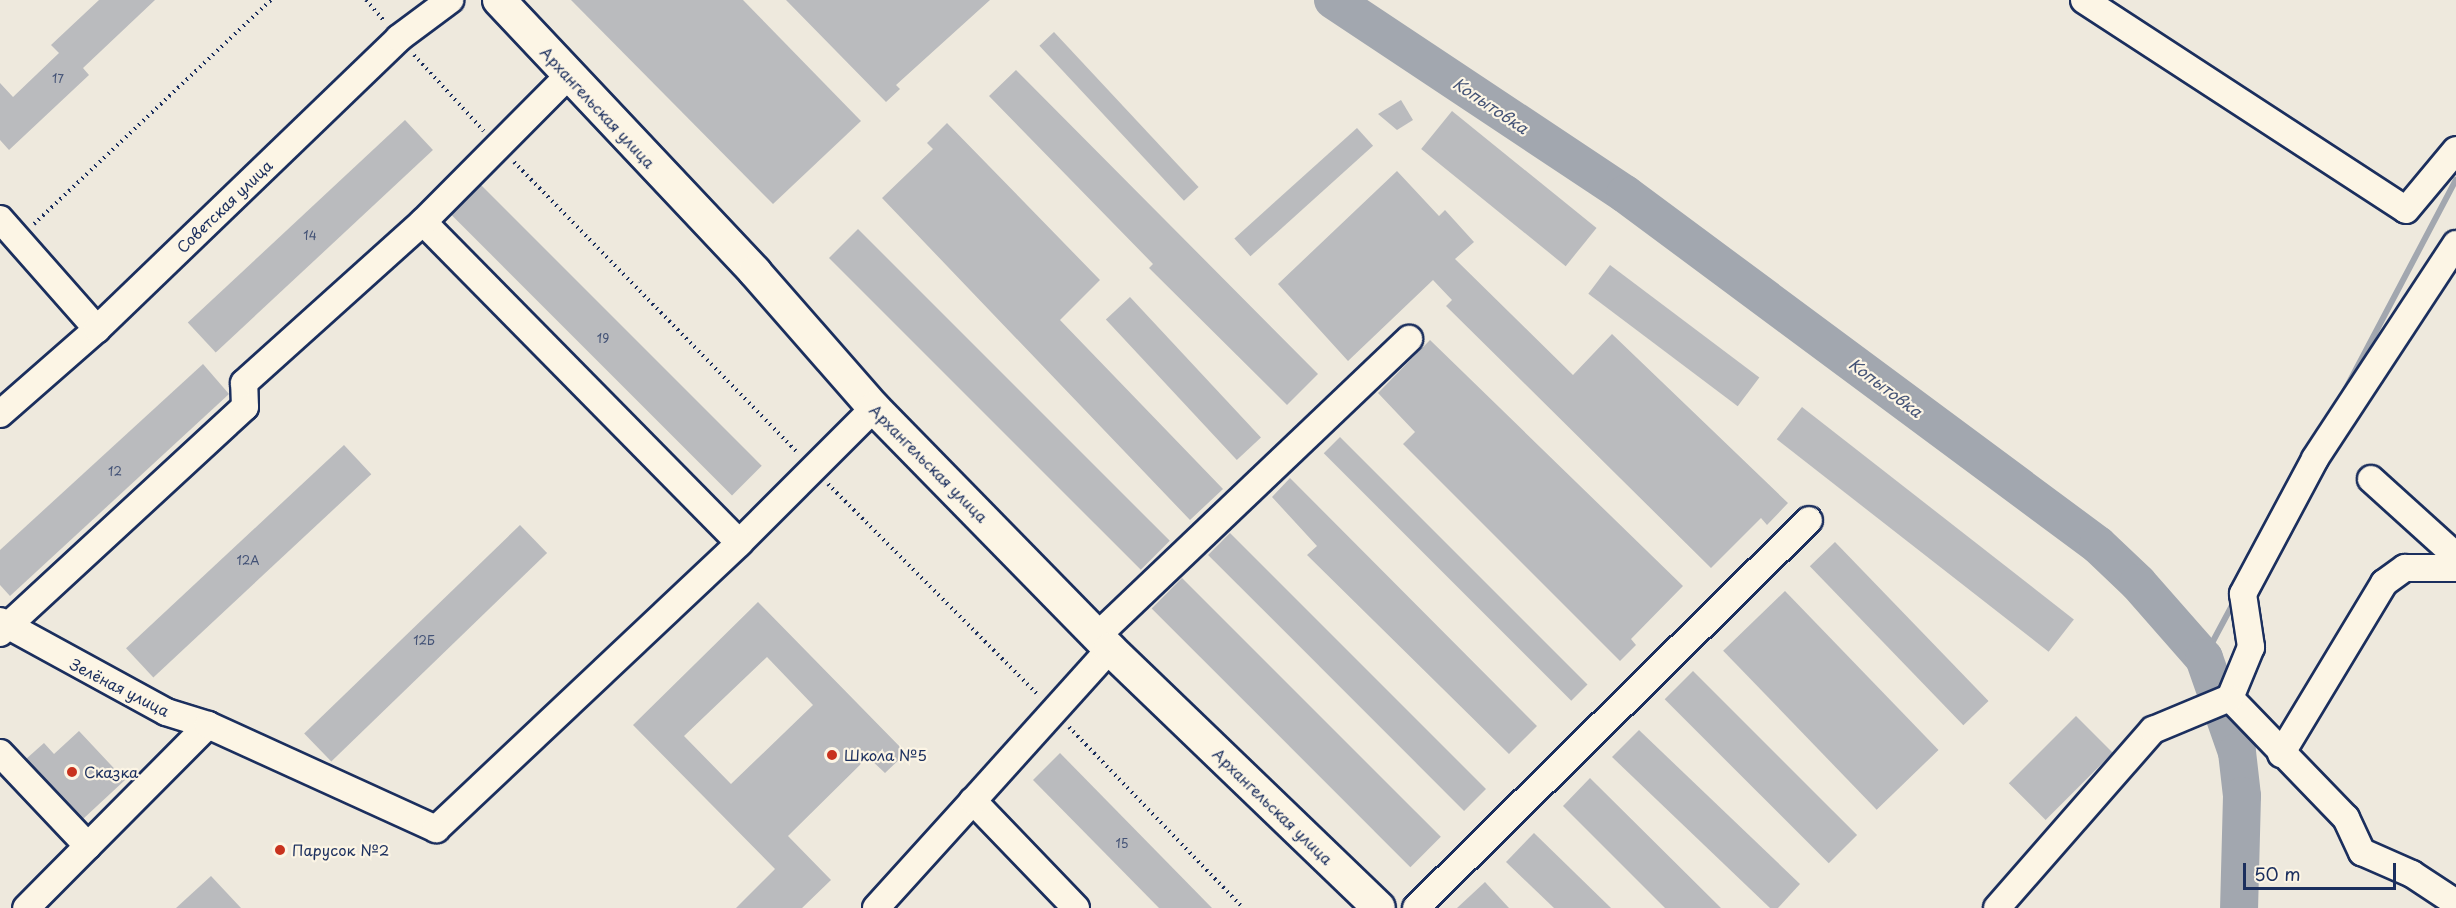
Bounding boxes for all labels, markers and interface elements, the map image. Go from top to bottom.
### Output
street label: Архангельская улица [537,42,659,172]
house number: 17 [52,72,64,86]
water label: Копытовка [1450,73,1532,137]
street label: Советская улица [172,156,276,256]
house number: 14 [303,229,317,243]
house number: 19 [597,332,609,346]
water label: Копытовка [1846,353,1926,421]
street label: Архангельская улица [866,400,992,526]
house number: 12 [108,465,122,479]
house number: 12А [236,554,260,568]
house number: 12Б [413,634,435,648]
street label: Зелёная улица [67,654,173,720]
street label: Архангельская улица [1209,744,1337,868]
place label: Школа №5 [844,746,927,764]
marker: Школа №5 [825,748,839,762]
place label: Сказка [84,763,138,781]
marker: Сказка [65,765,79,779]
house number: 15 [1115,837,1129,851]
place label: Парусок №2 [292,841,389,859]
marker: Парусок №2 [273,843,287,857]
scale bar [2246,851,2399,889]
text: 50 m [2254,860,2301,887]

